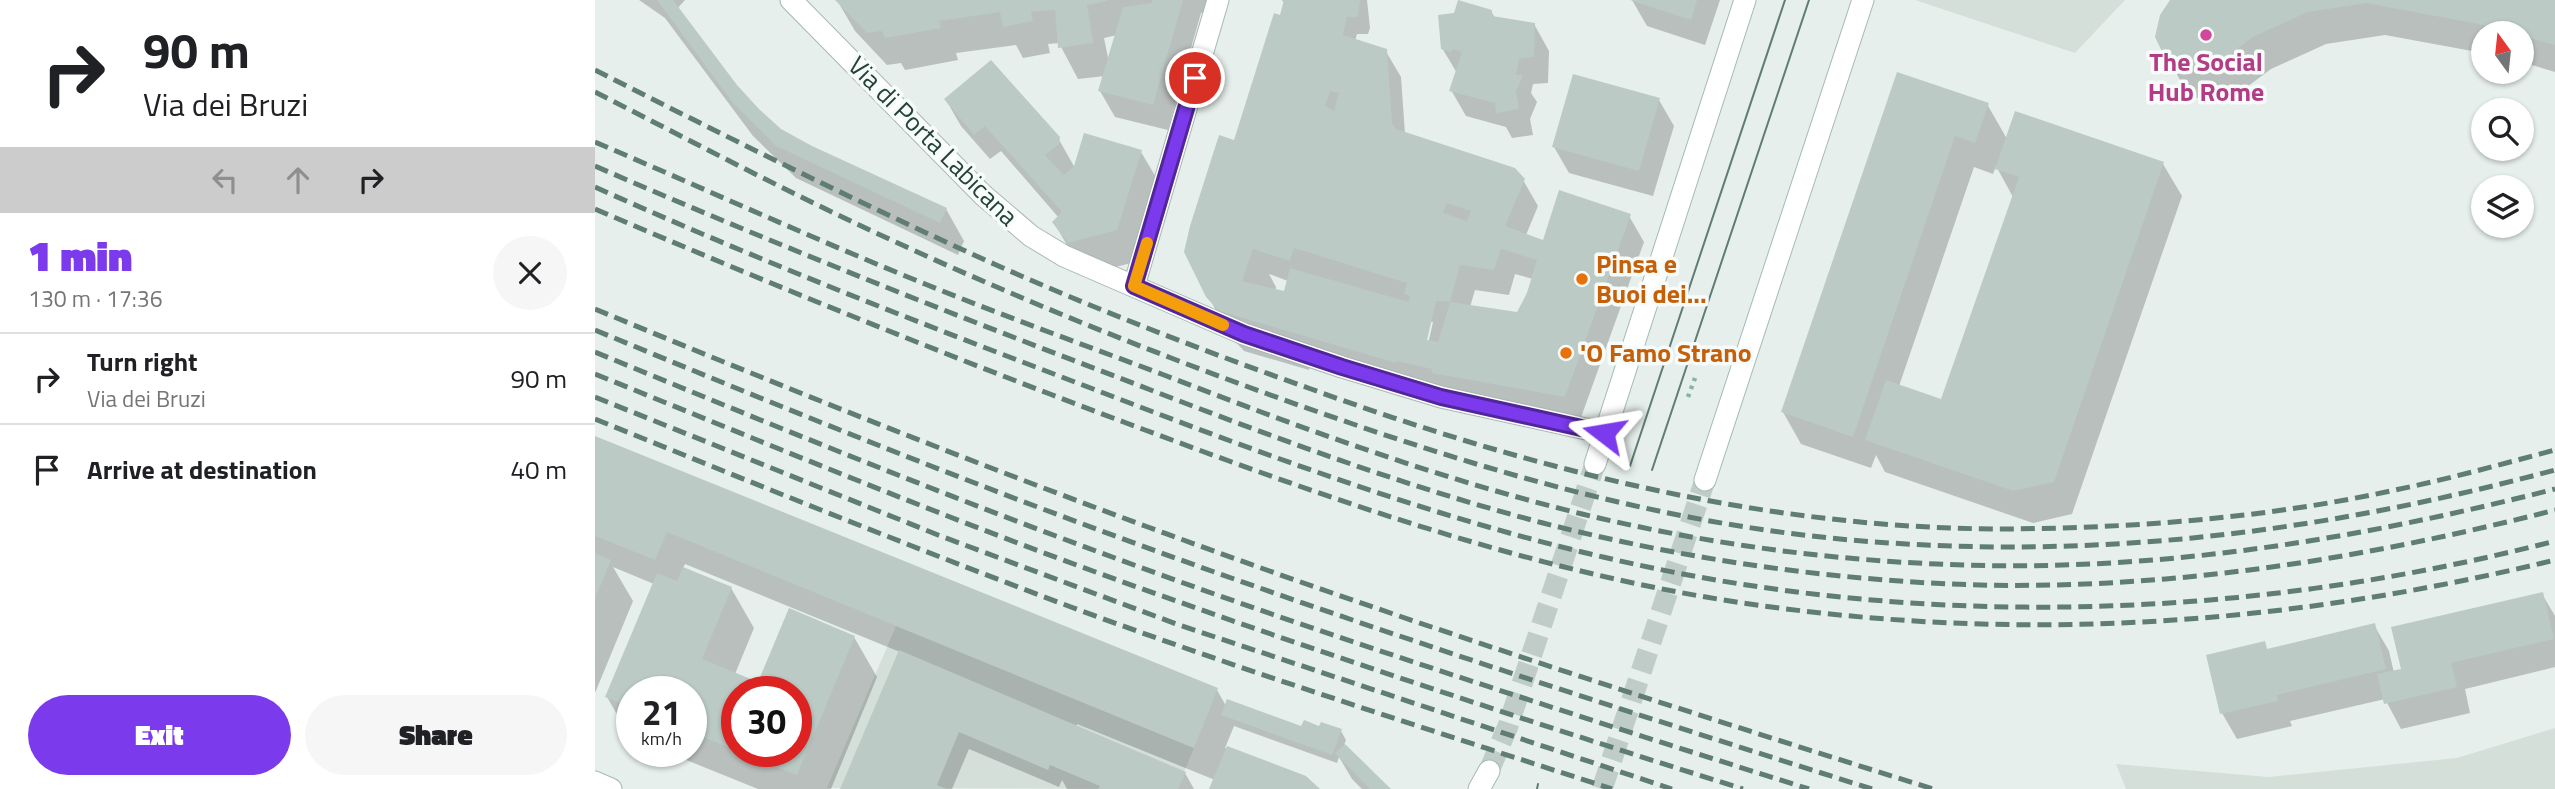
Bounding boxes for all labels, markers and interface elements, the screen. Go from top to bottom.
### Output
text: 90 m [143,12,250,87]
north arrow [2471,21,2534,84]
map controls [2471,21,2534,238]
marker: The Social Hub Rome [2198,27,2214,43]
icon: right [28,28,119,119]
place label: The Social Hub Rome [2148,42,2264,111]
street label: Via di Porta Labicana [839,47,1027,235]
pin [1165,48,1225,108]
icon: arrive [1176,59,1214,97]
text: Via dei Bruzi [143,80,308,128]
button: search [2471,98,2534,161]
icon: left [206,161,244,199]
icon: ahead [279,161,317,199]
icon: right [352,161,390,199]
button: layers [2471,175,2534,238]
text: 1 min [28,223,132,287]
button: close [493,236,567,310]
place label: Pinsa e Buoi dei... [1596,244,1707,313]
marker: Pinsa e Buoi dei... [1574,271,1590,287]
text: 130 m · 17:36 [28,281,163,316]
place label: 'O Famo Strano [1580,333,1752,372]
text: Turn right [87,342,198,381]
marker: 'O Famo Strano [1558,345,1574,361]
text: 90 m [510,359,567,398]
icon: right [28,360,66,398]
text: Via dei Bruzi [87,381,206,416]
position arrow [1567,396,1641,470]
text: Arrive at destination [87,450,317,489]
text: 40 m [510,450,567,489]
icon: arrive [28,451,66,489]
speed limit sign: 30 [721,676,812,767]
text: 21 [642,685,681,739]
button: Exit [28,695,291,775]
button: Share [305,695,567,775]
text: km/h [641,725,682,752]

